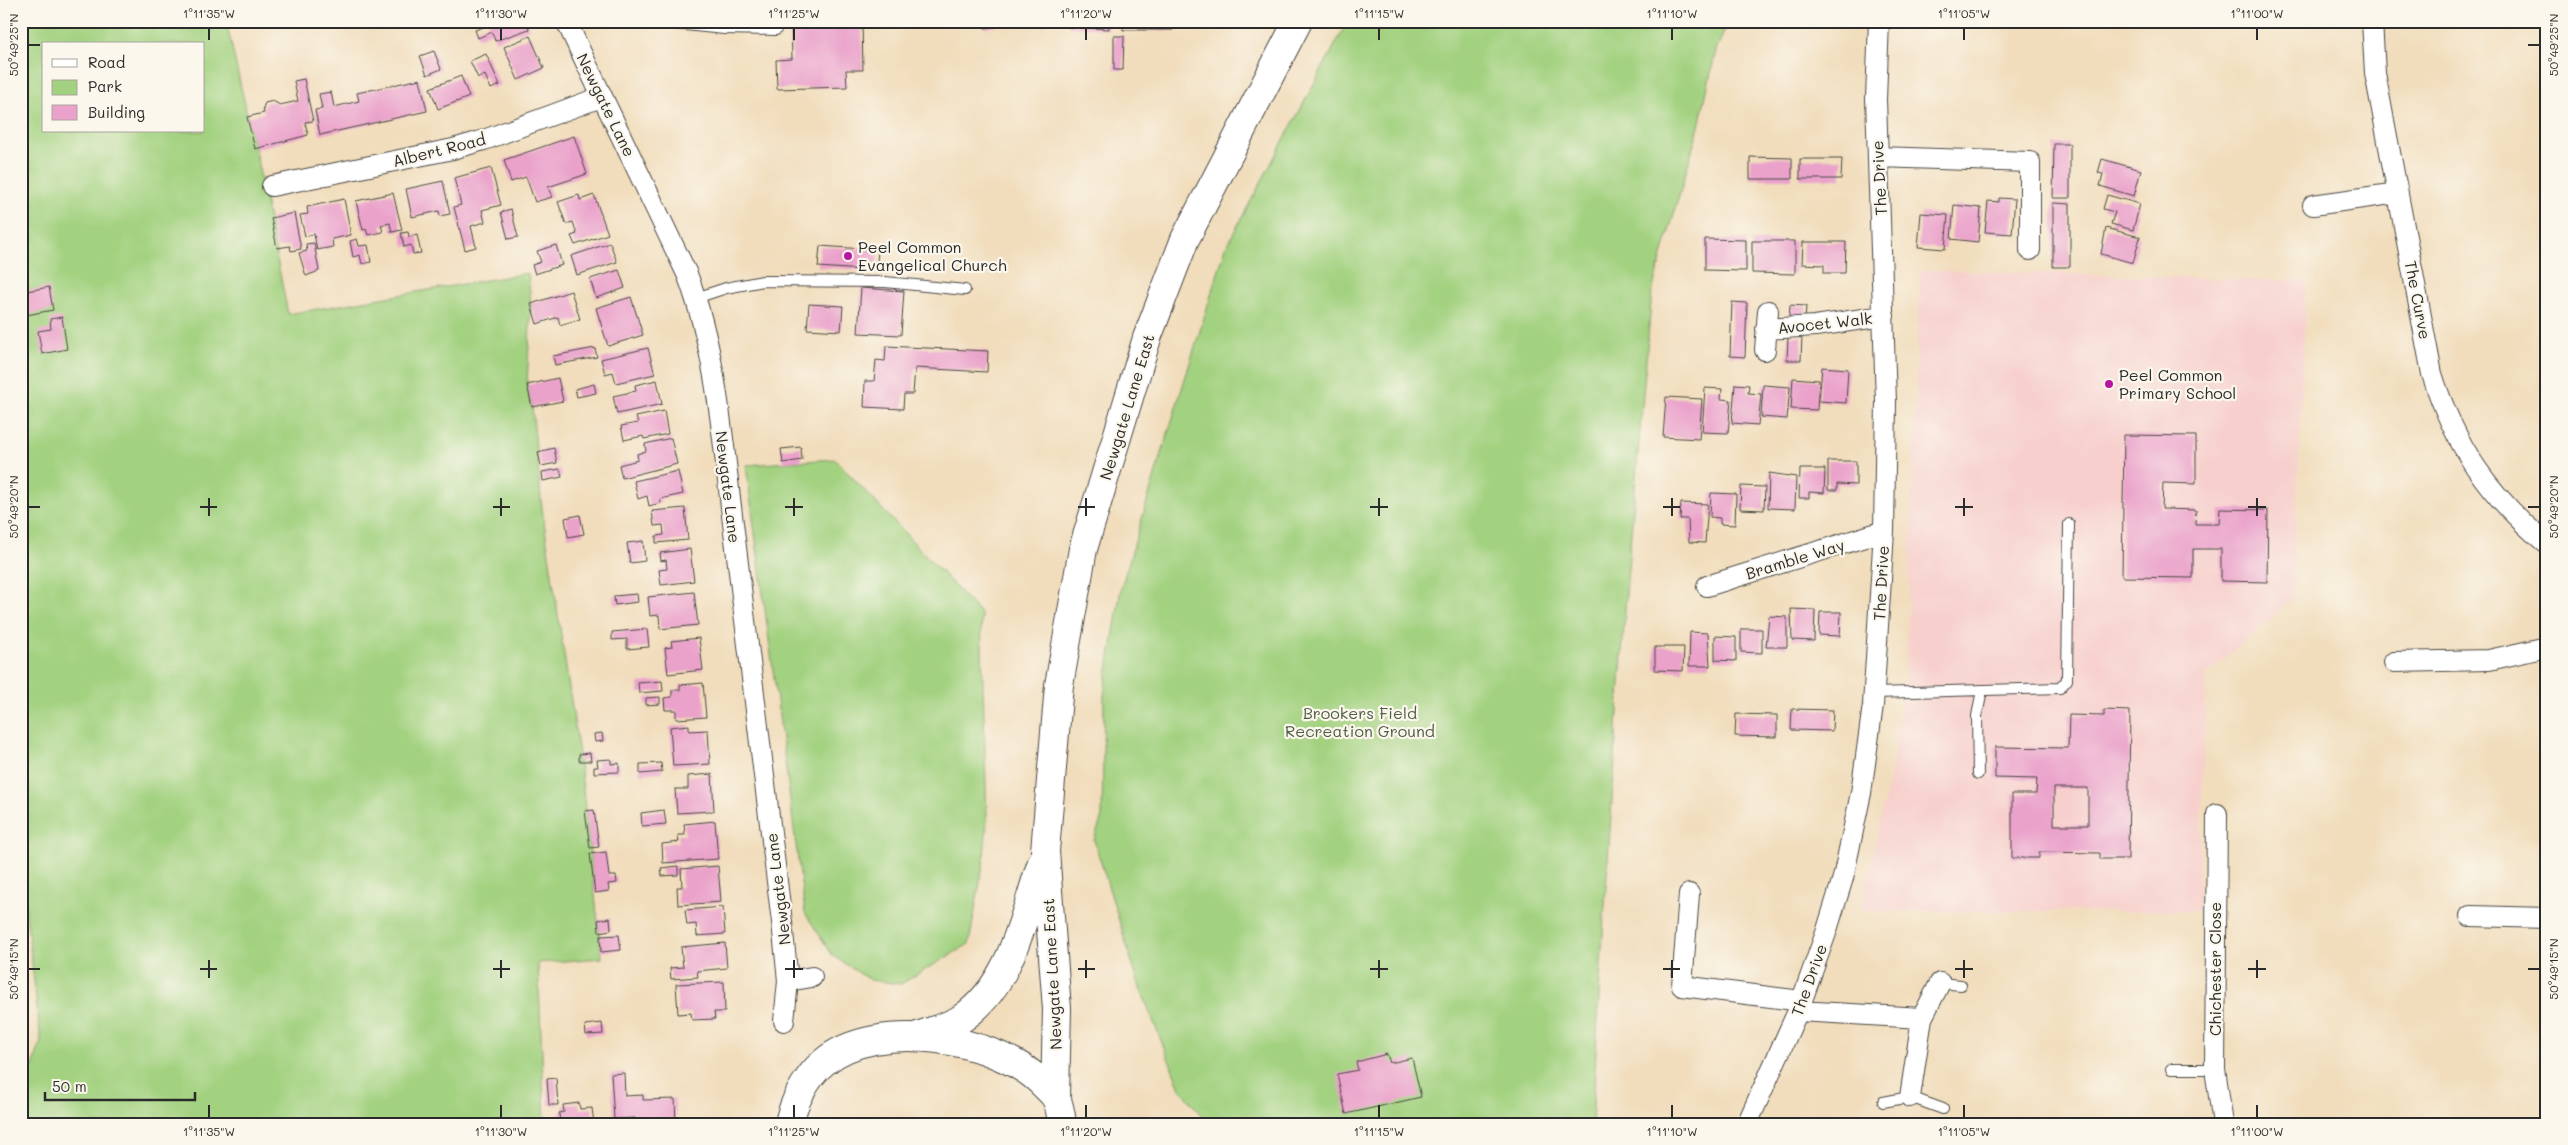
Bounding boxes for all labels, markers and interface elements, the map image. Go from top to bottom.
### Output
text: 1°11'35"W [183,5,235,21]
text: 1°11'30"W [475,5,527,21]
text: 1°11'25"W [768,5,820,21]
text: 1°11'20"W [1060,5,1112,21]
text: 1°11'15"W [1354,5,1404,21]
text: 1°11'10"W [1647,5,1697,21]
text: 1°11'05"W [1938,5,1990,21]
text: 1°11'00"W [2231,5,2283,21]
text: 50°49'25"N [5,14,21,76]
text: 50°49'25"N [2545,14,2561,76]
legend [42,42,205,132]
street label: Newgate Lane [572,50,641,160]
text: Road [88,52,125,72]
text: Park [88,76,122,96]
text: Building [88,102,145,122]
street label: Albert Road [390,128,488,171]
street label: The Drive [1866,140,1891,216]
place label: Peel Common Evangelical Church [858,236,1007,275]
marker: Peel Common Evangelical Church [842,250,854,262]
street label: The Curve [2401,259,2436,341]
street label: Avocet Walk [1776,307,1874,338]
street label: Newgate Lane East [1094,331,1159,482]
place label: Peel Common Primary School [2119,364,2236,403]
marker: Peel Common Primary School [2103,378,2115,390]
street label: Newgate Lane [711,430,746,544]
text: 50°49'20"N [5,476,21,539]
text: 50°49'20"N [2545,476,2561,539]
street label: Bramble Way [1743,534,1847,584]
street label: The Drive [1868,545,1893,621]
park label: Brookers Field Recreation Ground [1285,702,1435,741]
street label: Newgate Lane [760,832,795,946]
street label: Newgate Lane East [1037,898,1066,1050]
street label: Chichester Close [2204,902,2225,1036]
text: 50°49'15"N [5,938,21,1000]
text: 50°49'15"N [2545,938,2561,1000]
street label: The Drive [1786,941,1831,1019]
scale bar [45,1070,195,1102]
text: 50 m [52,1076,87,1096]
text: 1°11'35"W [183,1123,235,1139]
text: 1°11'30"W [475,1123,527,1139]
text: 1°11'25"W [768,1123,820,1139]
text: 1°11'20"W [1060,1123,1112,1139]
text: 1°11'15"W [1354,1123,1404,1139]
text: 1°11'10"W [1647,1123,1697,1139]
text: 1°11'05"W [1938,1123,1990,1139]
text: 1°11'00"W [2231,1123,2283,1139]

